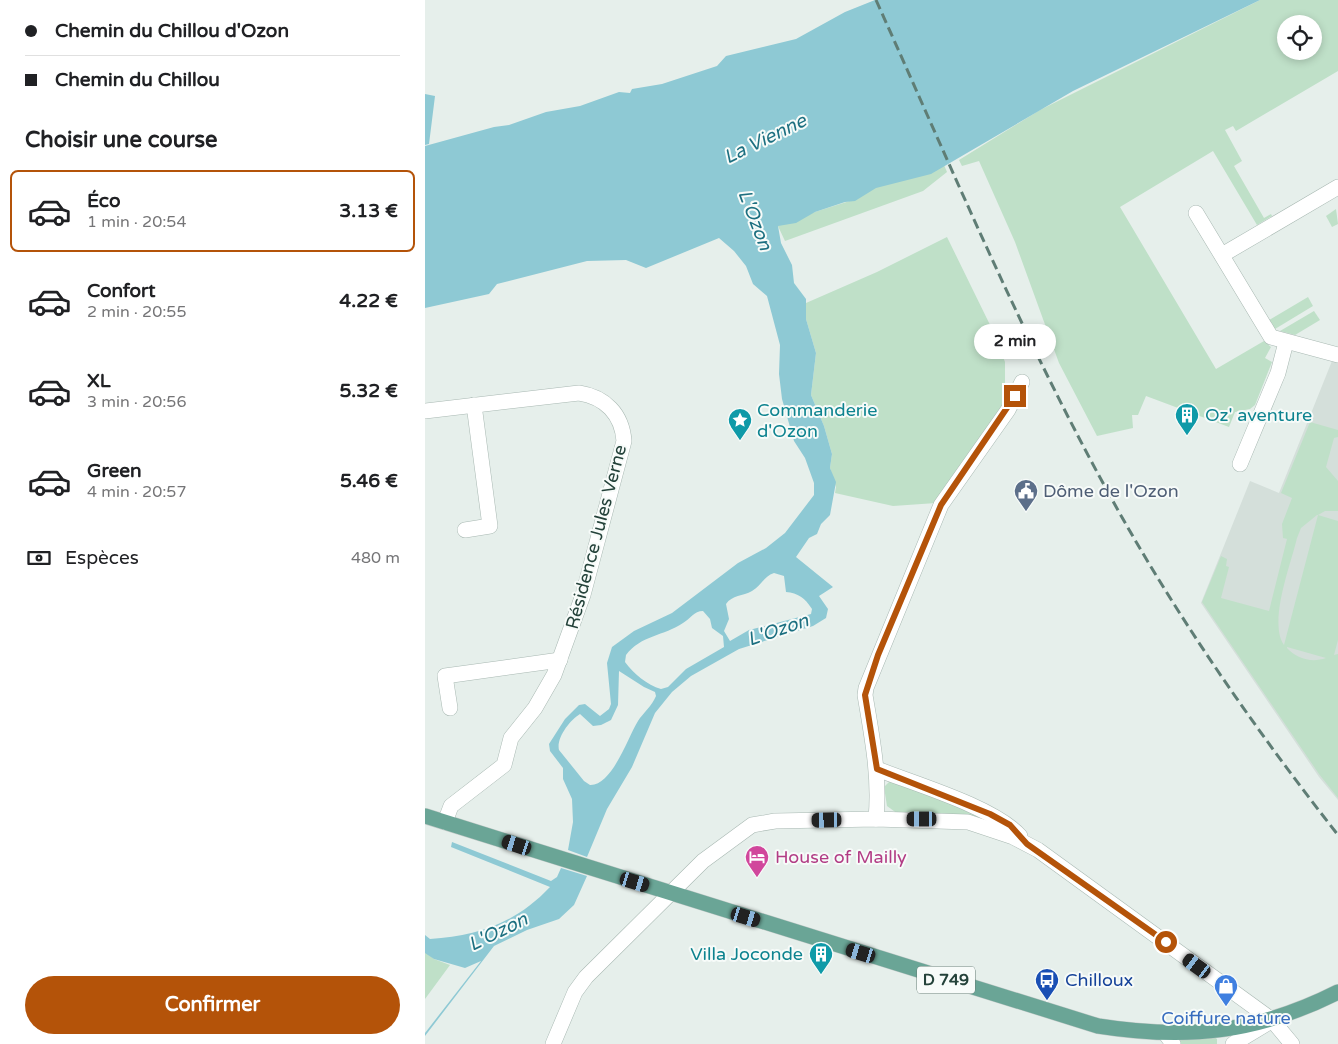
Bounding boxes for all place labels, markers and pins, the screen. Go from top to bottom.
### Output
place label: Commanderie d'Ozon [757,399,877,442]
building icon: Oz' aventure [1174,402,1200,436]
place label: Oz' aventure [1205,404,1312,426]
place icon: Commanderie d'Ozon [727,407,753,441]
public building icon: Dôme de l'Ozon [1013,478,1039,512]
place label: Dôme de l'Ozon [1043,480,1179,502]
hotel icon: House of Mailly [744,844,770,878]
place label: House of Mailly [775,846,907,868]
building icon: Villa Joconde [808,941,834,975]
place label: Villa Joconde [690,943,803,965]
bus stop icon: Chilloux [1034,967,1060,1001]
place label: Chilloux [1065,969,1133,991]
shop icon: Coiffure nature [1213,973,1239,1007]
place label: Coiffure nature [1161,1007,1291,1029]

